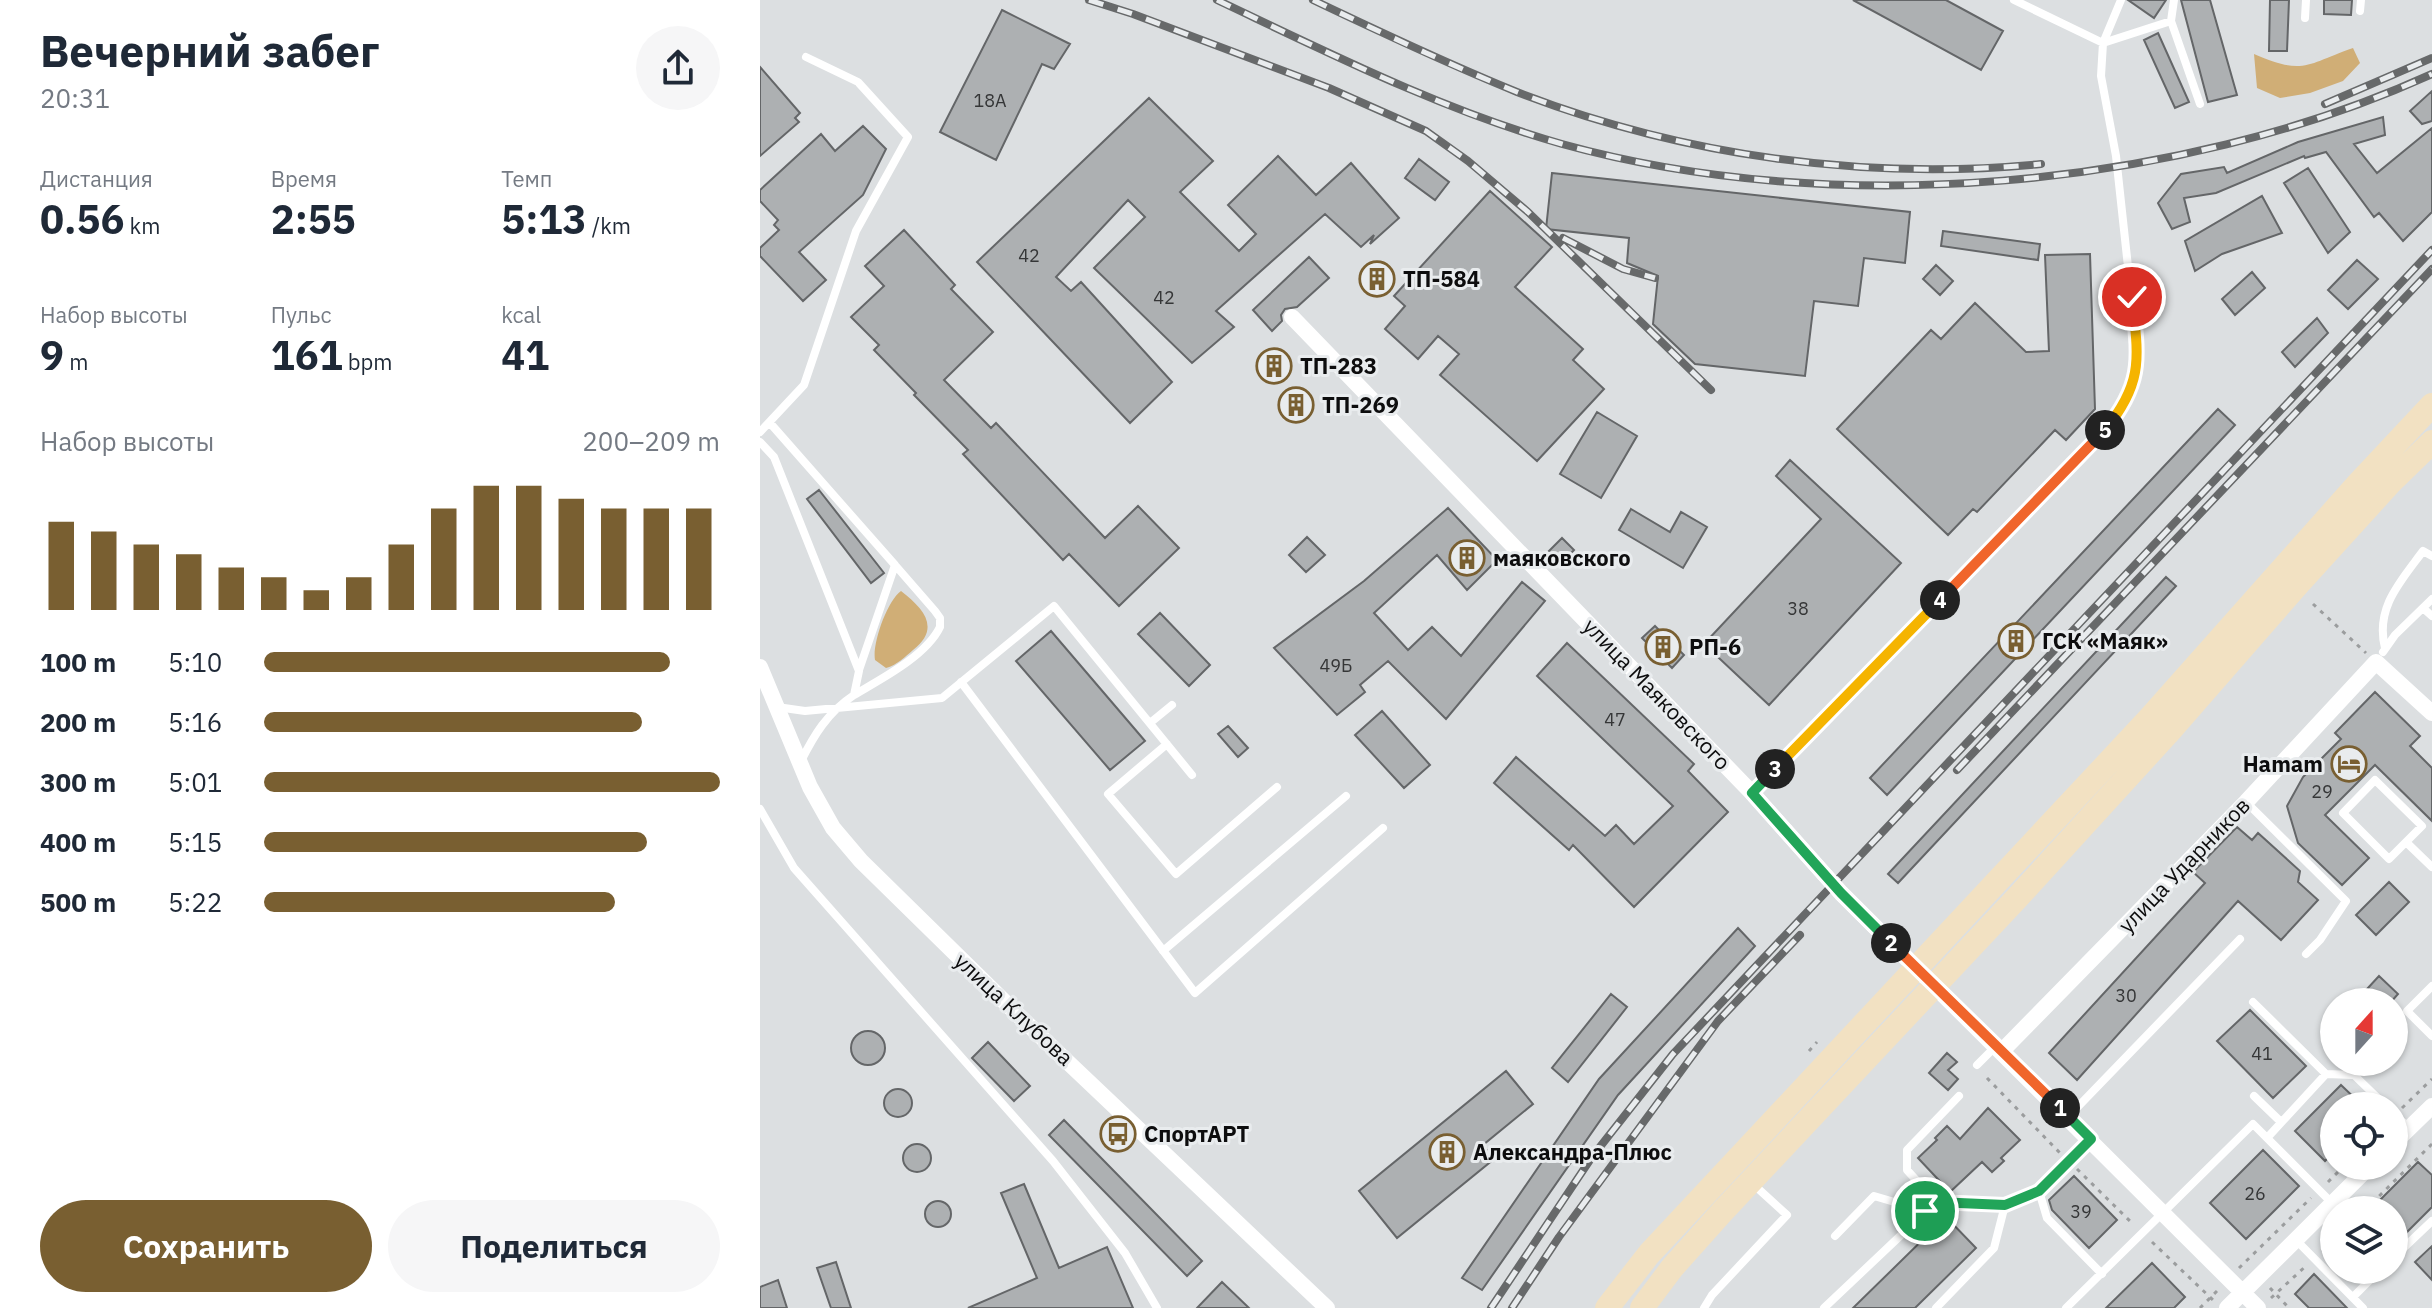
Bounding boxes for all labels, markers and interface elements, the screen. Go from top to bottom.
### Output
text: Вечерний забег [40,22,380,79]
button: share [636,26,720,110]
text: 20:31 [40,81,110,115]
house number: 18А [973,89,1007,112]
text: Дистанция [40,164,153,193]
text: Время [271,164,337,193]
text: Темп [501,164,552,193]
text: 0.56 [40,193,124,245]
text: 2:55 [271,193,356,245]
text: 5:13 [501,193,587,245]
text: km [124,211,160,240]
text: /km [587,211,631,240]
house number: 42 [1018,244,1040,267]
building icon: ТП-584 [1358,260,1396,298]
pin [2098,263,2166,331]
place label: ТП-584 [1403,264,1480,293]
icon: check [2110,275,2154,319]
house number: 42 [1153,286,1175,309]
text: Набор высоты [40,300,188,329]
text: Пульс [271,300,331,329]
text: kcal [501,300,541,329]
text: 9 [40,329,64,381]
text: 161 [271,329,343,381]
text: 41 [501,329,549,381]
text: m [64,347,88,376]
text: bpm [343,347,393,376]
building icon: ТП-283 [1255,347,1293,385]
place label: ТП-283 [1300,351,1377,380]
building icon: ТП-269 [1277,386,1315,424]
place label: ТП-269 [1322,390,1399,419]
pin: 5 [2085,410,2125,450]
text: 5 [2098,415,2112,444]
text: Набор высоты [40,424,214,458]
text: 200–209 m [582,424,720,458]
building icon: маяковского [1448,539,1486,577]
place label: маяковского [1493,543,1631,572]
pin: 4 [1920,580,1960,620]
text: 4 [1933,585,1947,614]
house number: 38 [1787,597,1809,620]
street label: улица Маяковского [1577,611,1737,776]
building icon: ГСК «Маяк» [1997,622,2035,660]
place label: ГСК «Маяк» [2042,626,2168,655]
building icon: РП-6 [1644,628,1682,666]
place label: РП-6 [1689,632,1741,661]
text: 100 m [40,645,116,679]
text: 5:10 [168,645,222,679]
house number: 49Б [1319,654,1353,677]
text: 200 m [40,705,116,739]
text: 5:16 [168,705,222,739]
house number: 47 [1604,708,1626,731]
hotel icon: Hamam [2330,745,2368,783]
pin: 3 [1755,749,1795,789]
place label: Hamam [2243,749,2323,778]
text: 3 [1768,754,1782,783]
text: 300 m [40,765,116,799]
text: 5:01 [168,765,222,799]
house number: 29 [2311,780,2333,803]
street label: улица Ударников [2111,791,2256,939]
text: 400 m [40,825,116,859]
text: 5:15 [168,825,222,859]
text: 500 m [40,885,116,919]
text: 5:22 [168,885,222,919]
pin: 2 [1871,923,1911,963]
text: 2 [1884,928,1898,957]
street label: улица Клубова [949,946,1080,1072]
house number: 30 [2115,984,2137,1007]
north arrow [2320,988,2408,1076]
map controls [2320,988,2408,1284]
house number: 41 [2251,1042,2273,1065]
pin: 1 [2040,1088,2080,1128]
button: locate [2320,1092,2408,1180]
text: 1 [2053,1093,2067,1122]
bus stop icon: СпортАРТ [1099,1115,1137,1153]
place label: СпортАРТ [1144,1119,1250,1148]
building icon: Александра-Плюс [1428,1133,1466,1171]
place label: Александра-Плюс [1473,1137,1672,1166]
pin [1891,1177,1959,1245]
house number: 26 [2244,1182,2266,1205]
icon: arrive [1903,1189,1947,1233]
button: layers [2320,1196,2408,1284]
button: Сохранить [40,1200,372,1292]
button: Поделиться [388,1200,720,1292]
house number: 39 [2070,1200,2092,1223]

